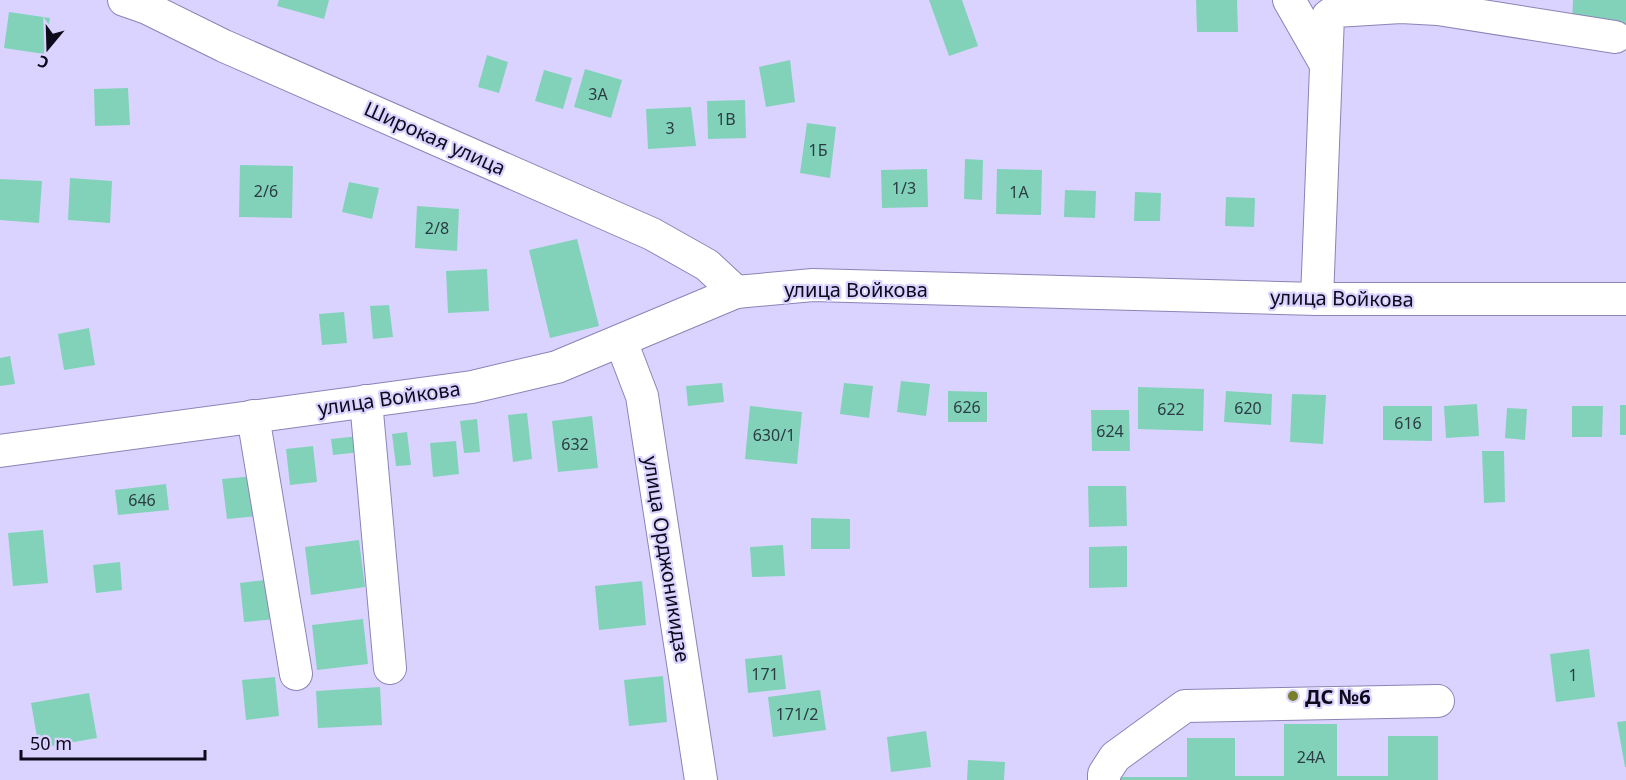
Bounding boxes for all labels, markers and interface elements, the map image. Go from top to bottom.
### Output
north arrow [18,18,78,78]
text: С [35,50,52,74]
house number: 3А [588,83,608,105]
street label: Широкая улица [360,95,510,181]
house number: 1В [716,108,736,130]
house number: 3 [665,117,675,139]
house number: 1Б [809,139,828,161]
house number: 1/3 [892,177,916,199]
house number: 2/6 [254,180,278,202]
house number: 1А [1009,181,1029,203]
house number: 2/8 [425,217,449,239]
street label: улица Войкова [784,276,928,303]
street label: улица Войкова [1270,283,1414,313]
street label: улица Войкова [316,375,462,421]
house number: 626 [953,396,981,418]
house number: 620 [1234,397,1262,419]
house number: 622 [1157,398,1185,420]
house number: 616 [1394,412,1422,434]
house number: 624 [1096,420,1124,442]
house number: 630/1 [753,424,795,446]
house number: 632 [561,433,589,455]
street label: улица Орджоникидзе [637,454,697,664]
house number: 646 [128,489,156,511]
house number: 171 [751,663,779,685]
house number: 1 [1568,664,1578,686]
place label: ДС №6 [1305,683,1371,710]
marker: ДС №6 [1286,689,1300,703]
house number: 171/2 [776,703,818,725]
scale bar [21,723,206,761]
text: 50 m [30,731,72,755]
house number: 24А [1297,746,1326,768]

